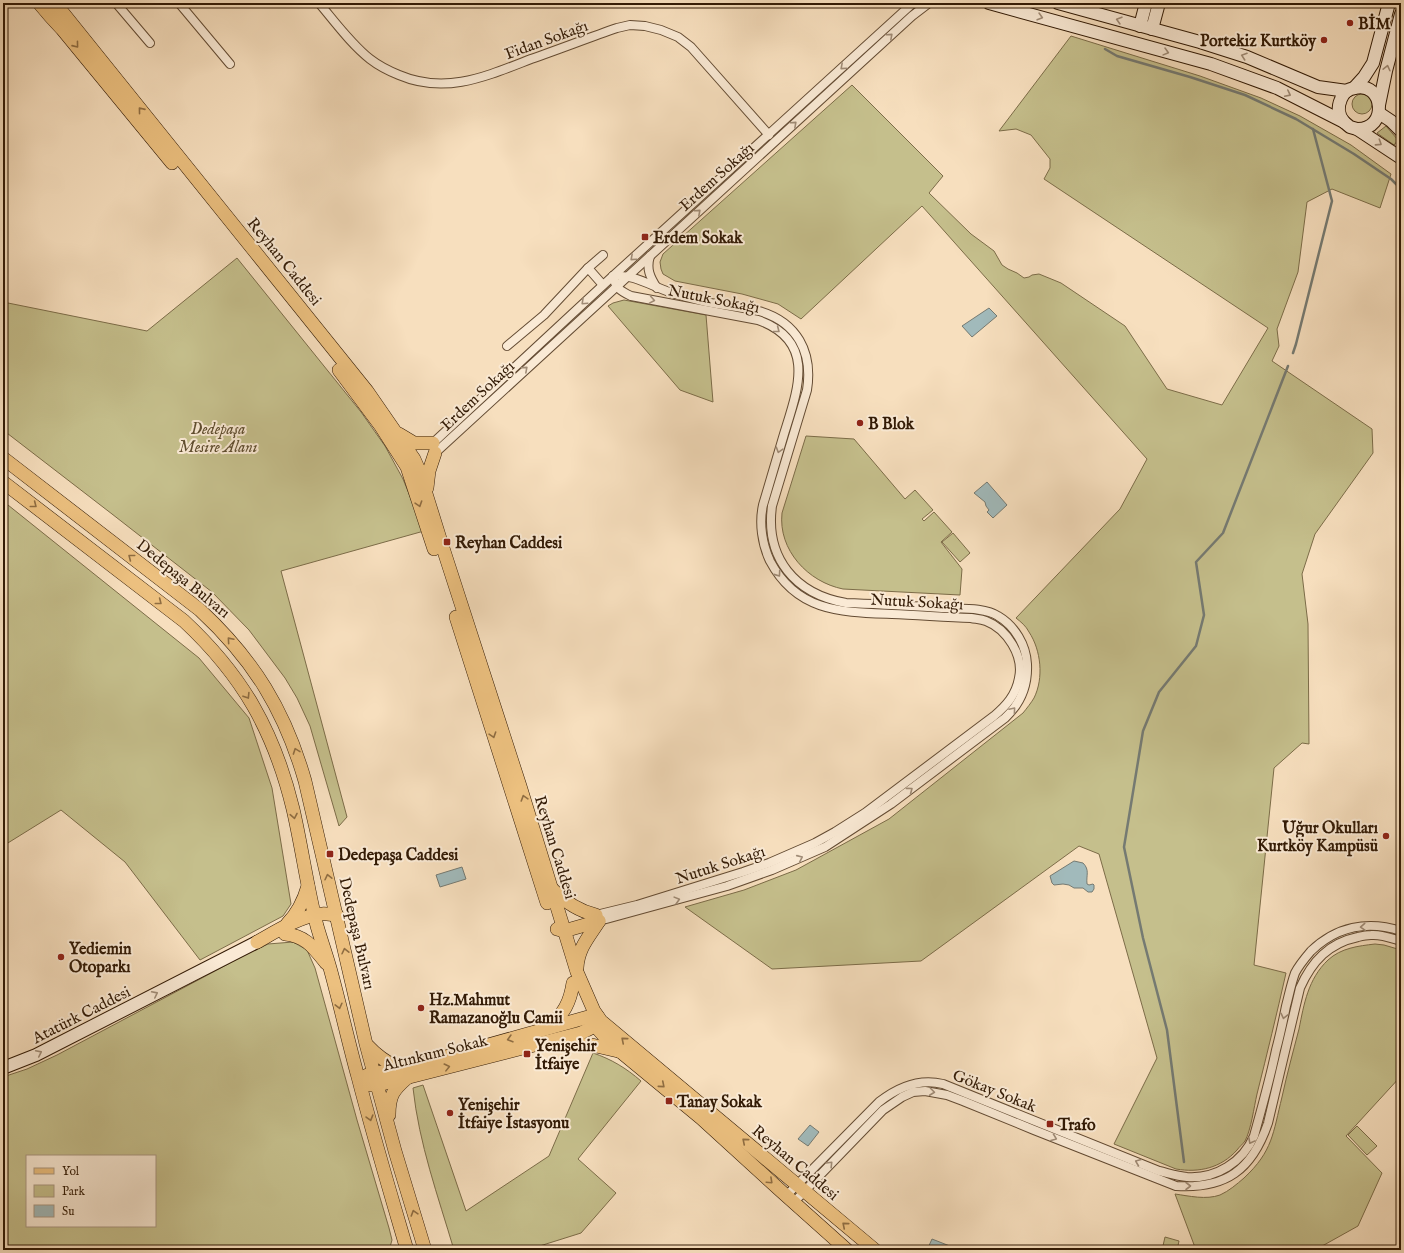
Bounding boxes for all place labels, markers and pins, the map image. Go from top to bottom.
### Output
place label: BİM [1358,13,1391,35]
marker: BİM [1345,18,1355,28]
place label: Portekiz Kurtköy [1200,32,1317,52]
marker: Portekiz Kurtköy [1319,35,1329,45]
place label: Erdem Sokak [653,229,743,249]
marker: Erdem Sokak [640,232,650,242]
place label: B Blok [868,415,915,435]
marker: B Blok [855,418,865,428]
place label: Reyhan Caddesi [455,534,563,554]
marker: Reyhan Caddesi [442,537,452,547]
place label: Uğur Okulları Kurtköy Kampüsü [1257,819,1379,857]
marker: Uğur Okulları Kurtköy Kampüsü [1381,831,1391,841]
place label: Dedepaşa Caddesi [338,846,459,866]
marker: Dedepaşa Caddesi [325,849,335,859]
place label: Yediemin Otoparkı [69,940,132,978]
marker: Yediemin Otoparkı [56,952,66,962]
place label: Hz.Mahmut Ramazanoğlu Camii [429,991,564,1029]
marker: Hz.Mahmut Ramazanoğlu Camii [416,1003,426,1013]
place label: Yenişehir İtfaiye [535,1037,597,1075]
marker: Yenişehir İtfaiye [522,1049,532,1059]
place label: Tanay Sokak [676,1093,762,1113]
place label: Yenişehir İtfaiye İstasyonu [458,1096,570,1134]
marker: Tanay Sokak [664,1096,674,1106]
marker: Yenişehir İtfaiye İstasyonu [445,1108,455,1118]
place label: Trafo [1057,1116,1096,1136]
marker: Trafo [1045,1119,1055,1129]

